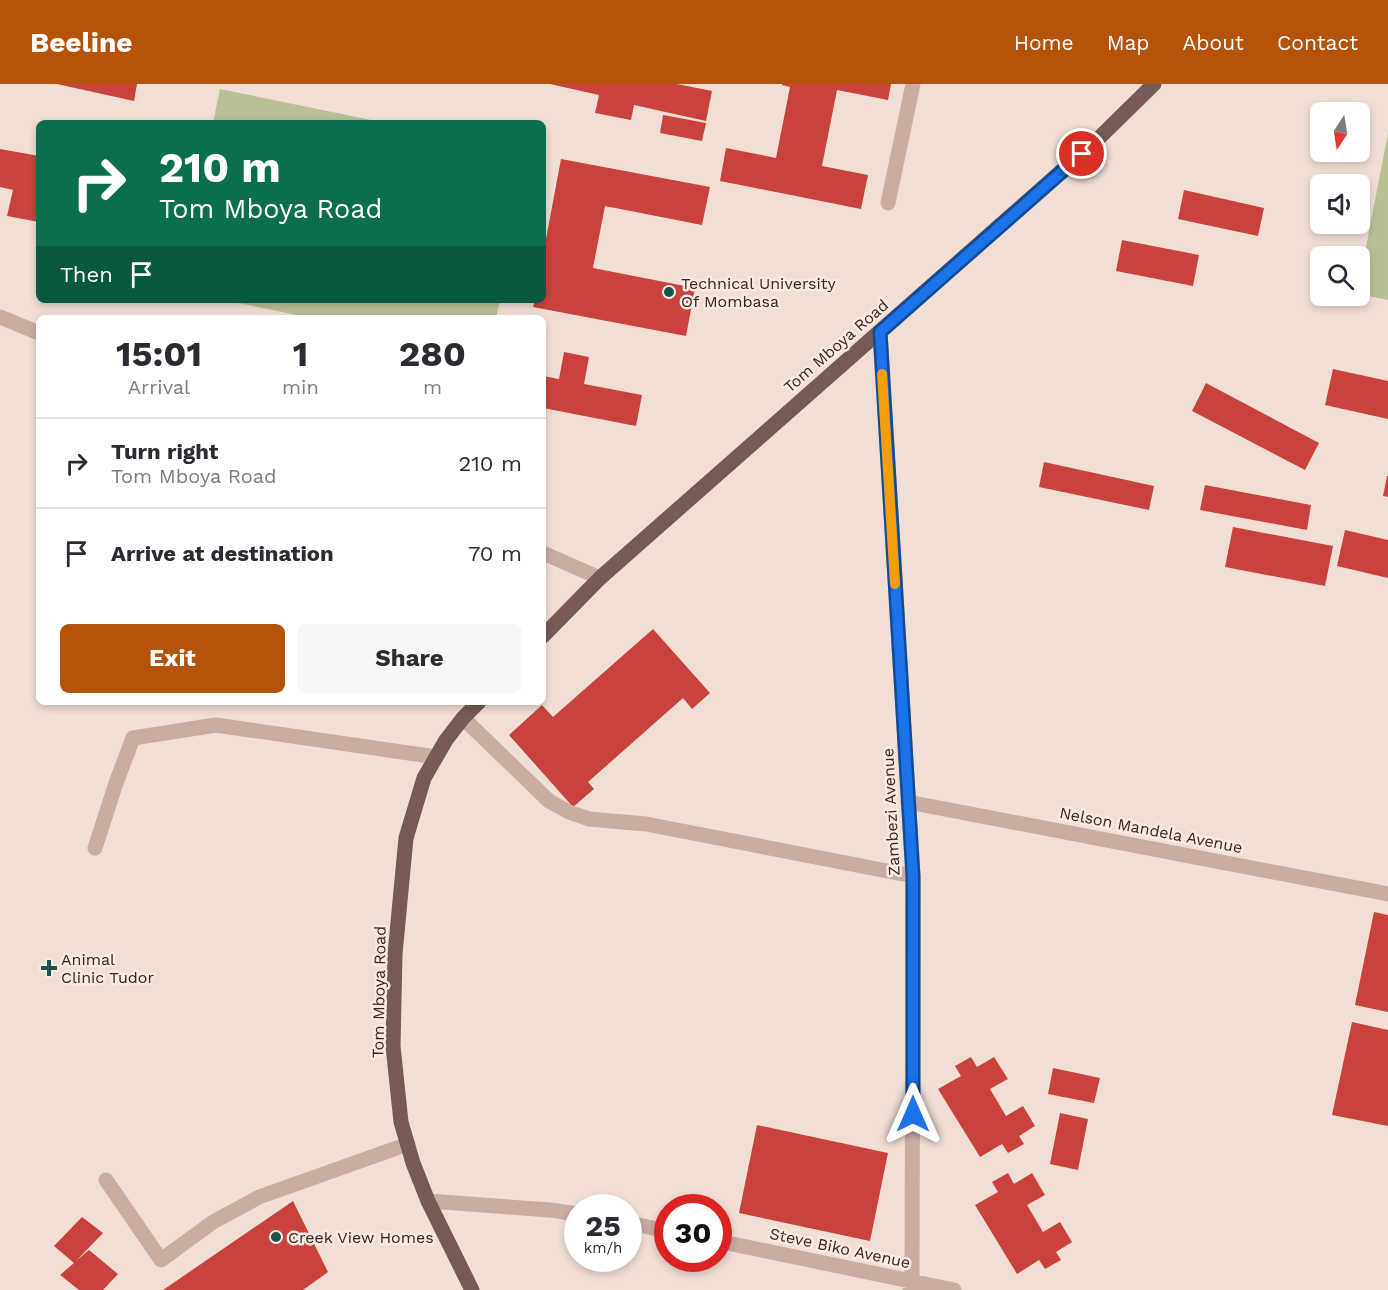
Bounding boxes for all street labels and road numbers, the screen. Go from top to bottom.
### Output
street label: Tom Mboya Road [780,295,892,397]
street label: Zambezi Avenue [878,748,904,876]
street label: Nelson Mandela Avenue [1058,803,1244,857]
street label: Tom Mboya Road [368,926,390,1058]
street label: Steve Biko Avenue [768,1224,912,1272]

